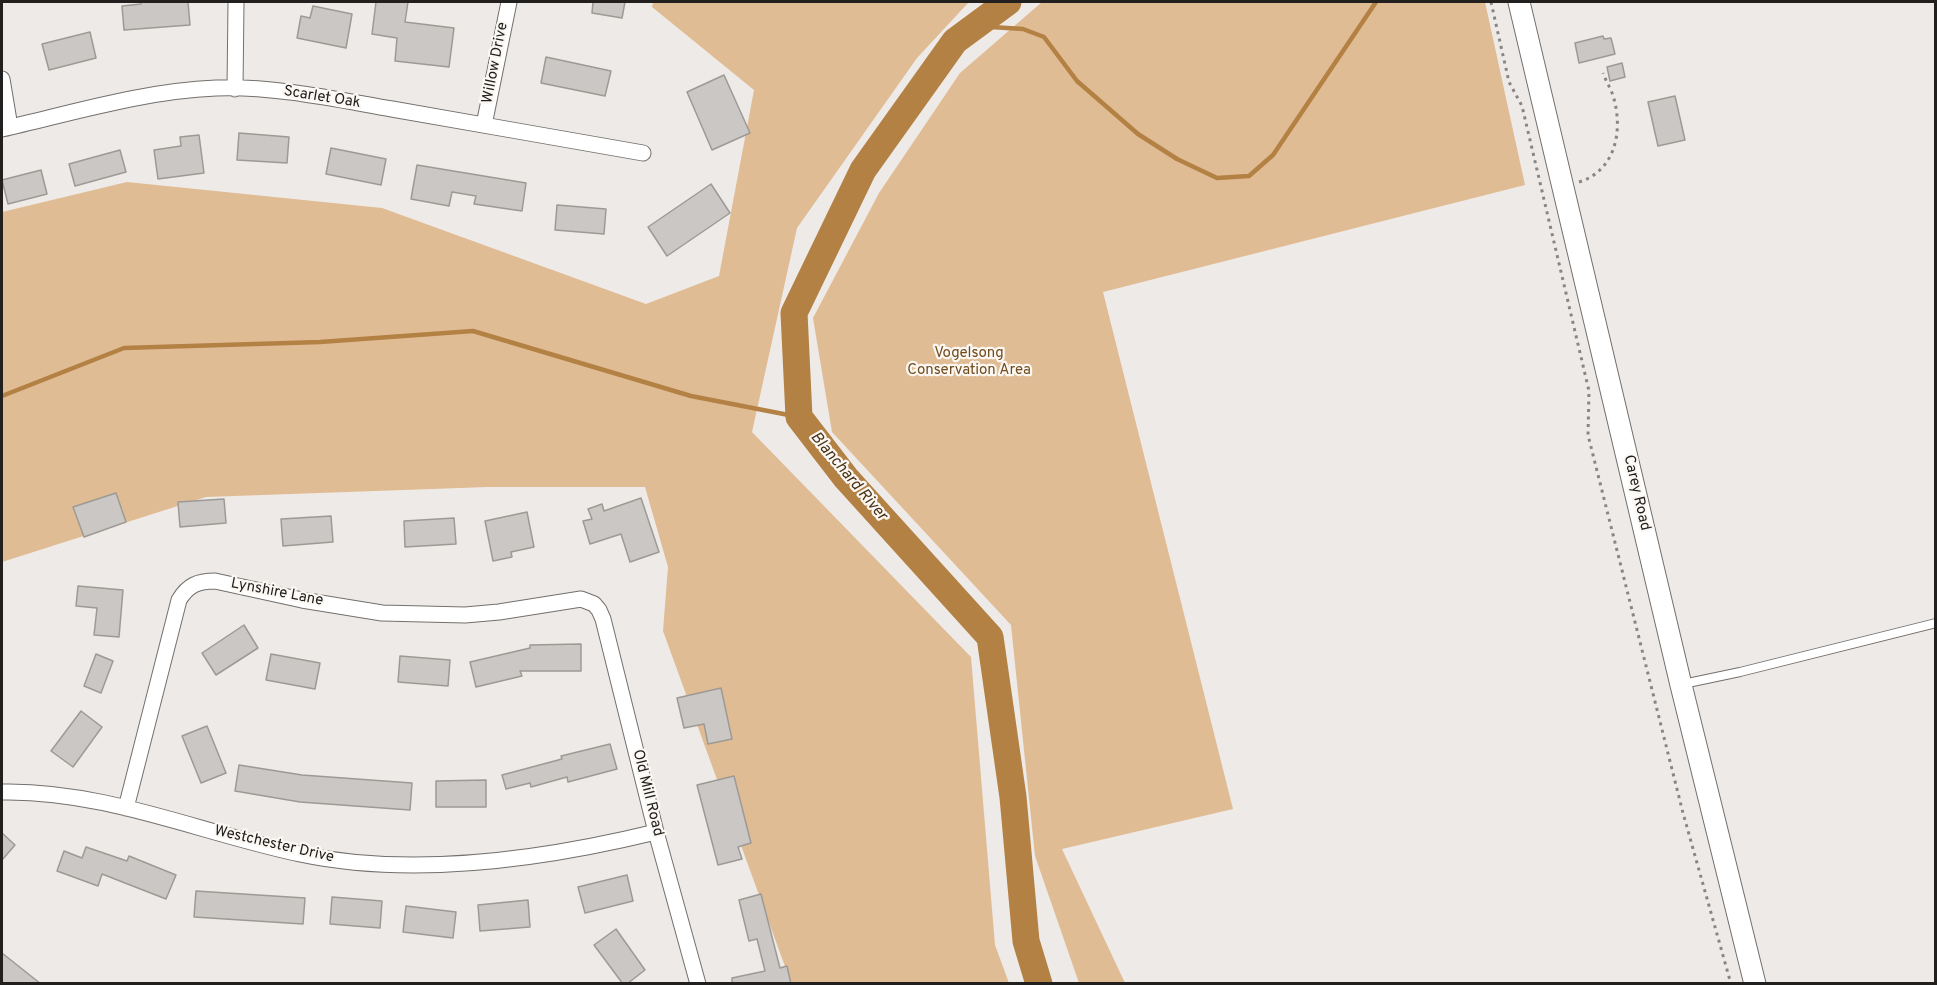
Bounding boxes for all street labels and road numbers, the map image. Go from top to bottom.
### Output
street label: Willow Drive [479,21,513,105]
street label: Scarlet Oak [282,83,362,113]
street label: Carey Road [1619,453,1653,533]
street label: Lynshire Lane [229,575,325,611]
street label: Old Mill Road [628,748,666,838]
street label: Westchester Drive [212,822,336,868]

